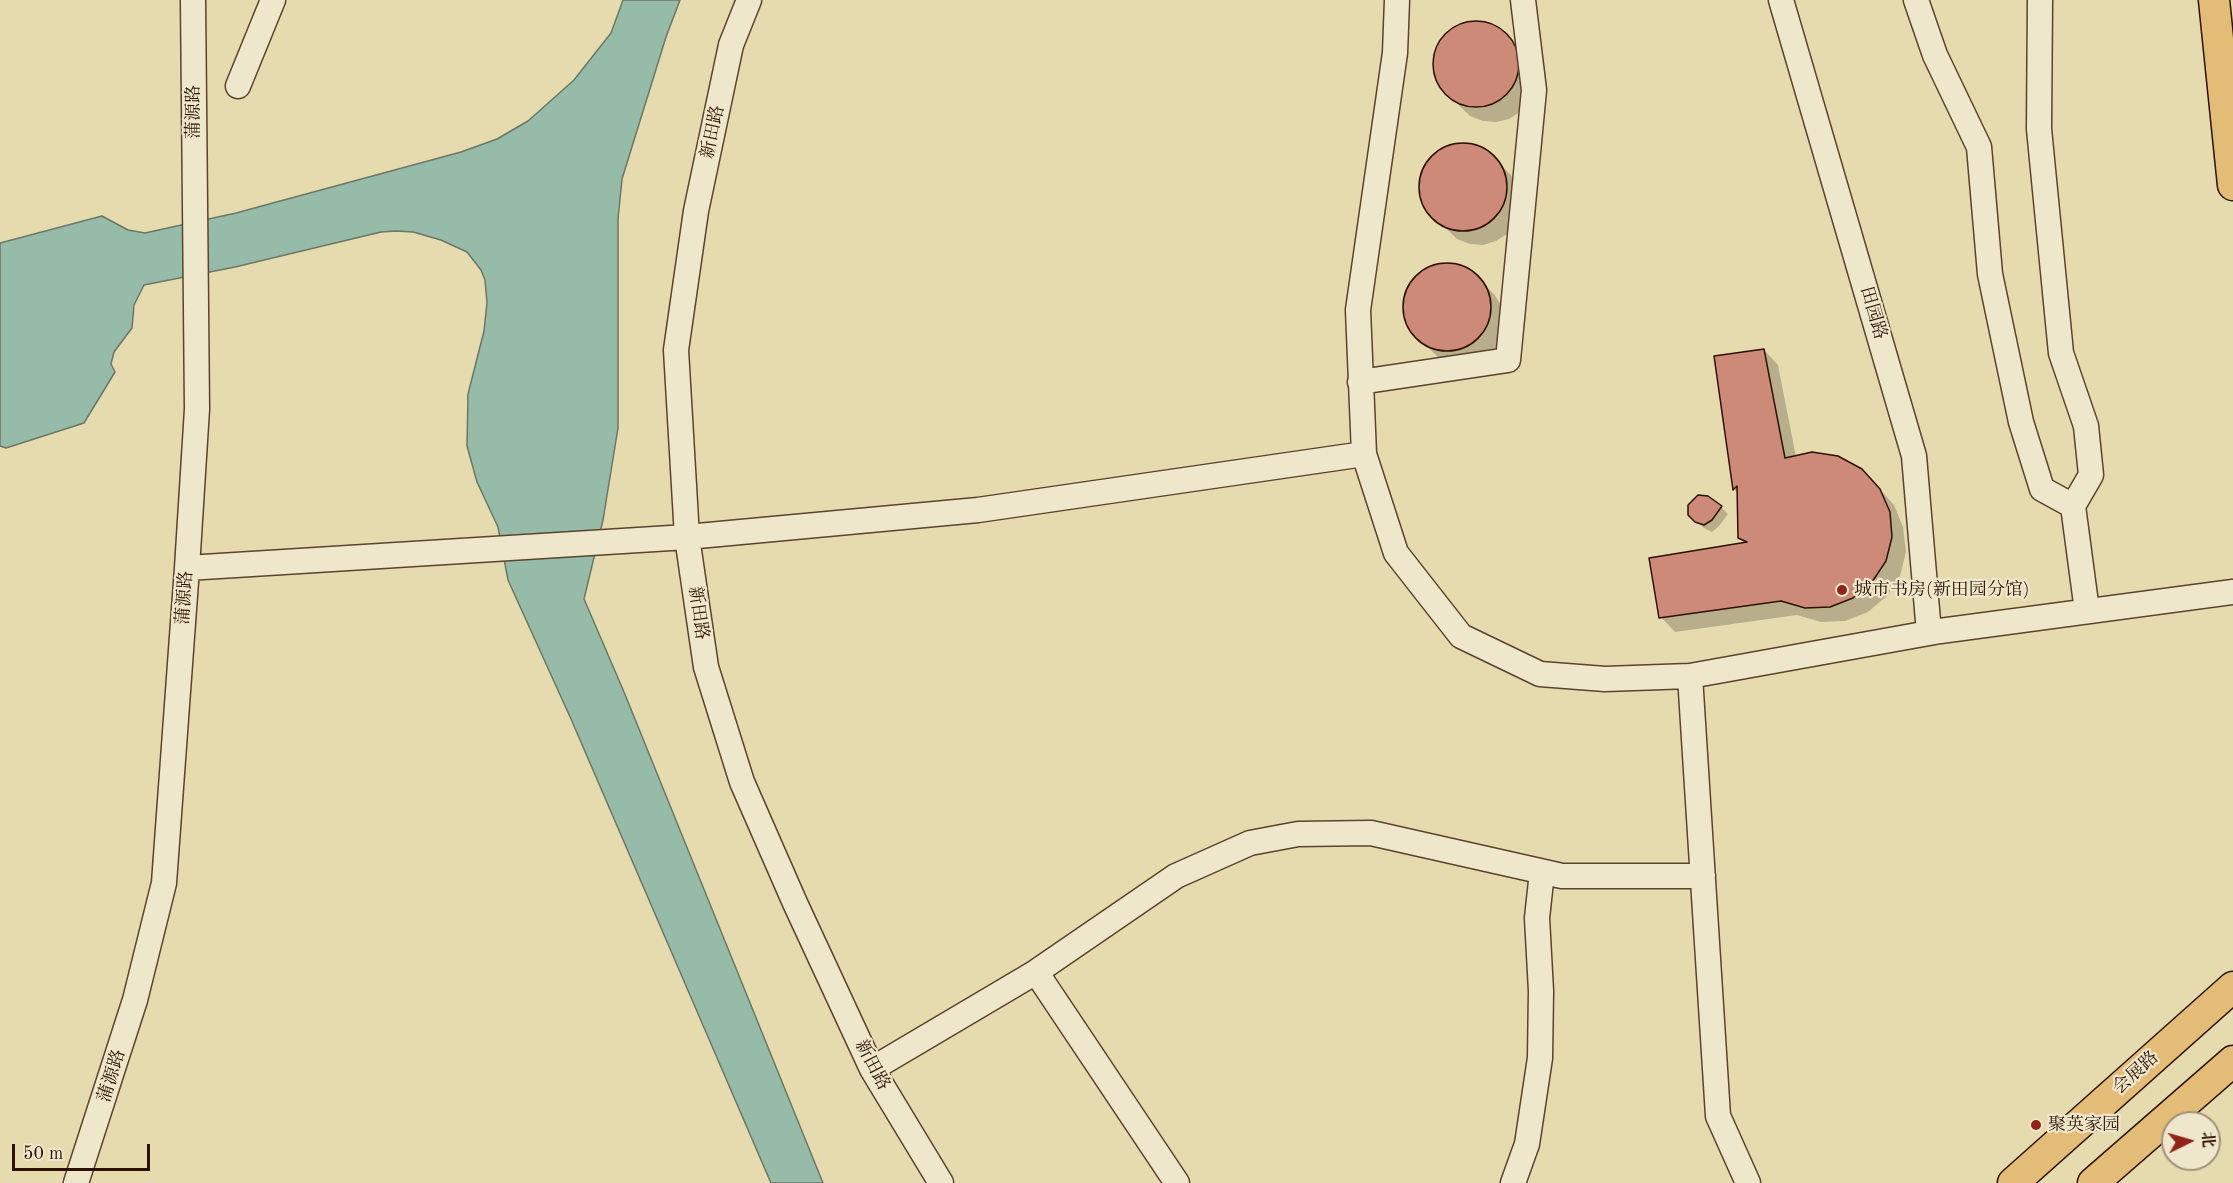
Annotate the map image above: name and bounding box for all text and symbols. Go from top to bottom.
street label: 蒲源路 [183,85,205,139]
street label: 新田路 [697,103,729,161]
street label: 田园路 [1855,284,1891,342]
street label: 蒲源路 [172,570,198,626]
place label: 城市书房(新田园分馆) [1854,579,2029,601]
marker: 城市书房(新田园分馆) [1835,583,1849,597]
street label: 新田路 [684,585,712,641]
street label: 新田路 [850,1036,894,1094]
street label: 蒲源路 [94,1047,130,1105]
street label: 会展路 [2109,1047,2163,1099]
north arrow [2161,1111,2221,1171]
place label: 聚英家园 [2048,1114,2120,1136]
marker: 聚英家园 [2029,1118,2043,1132]
text: 北 [2198,1131,2216,1148]
scale bar [15,1132,153,1170]
text: 50 m [23,1145,63,1163]

